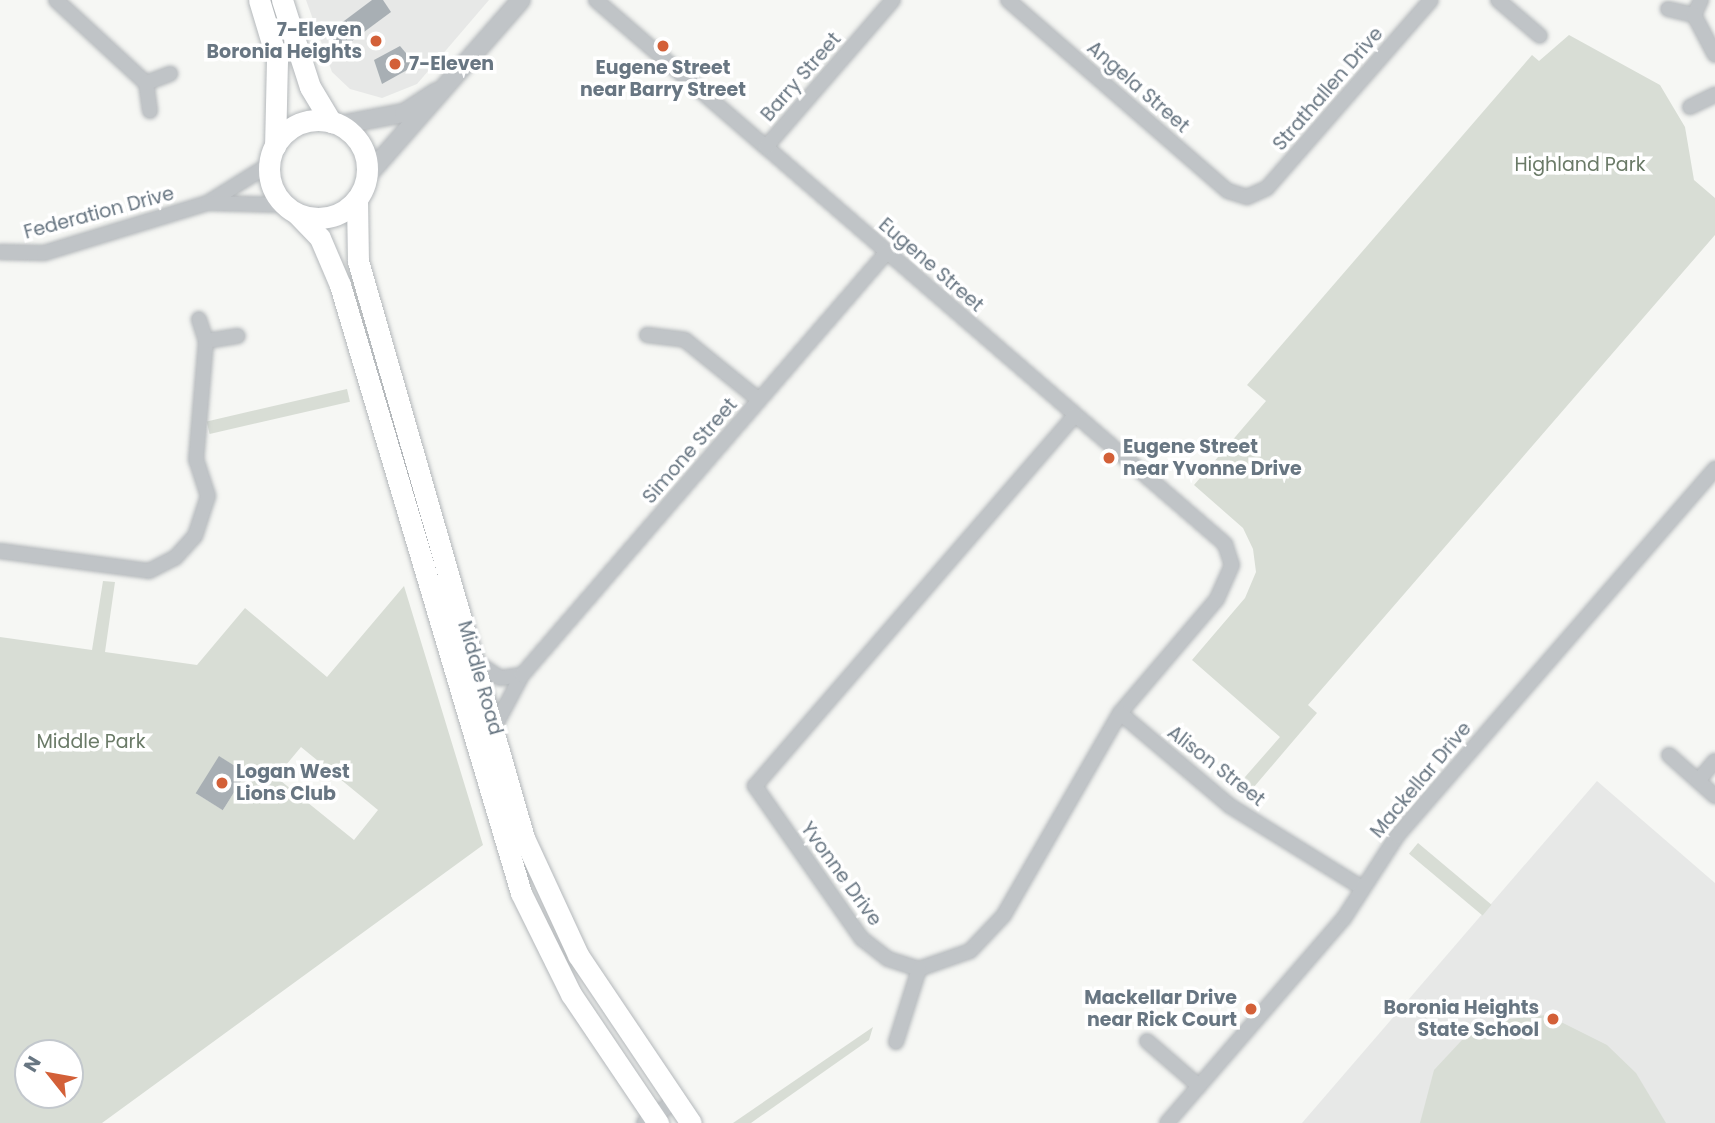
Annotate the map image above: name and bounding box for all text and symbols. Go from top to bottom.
place label: 7-Eleven Boronia Heights [207,19,362,63]
street label: Strathallen Drive [1268,23,1388,155]
street label: Barry Street [756,28,846,126]
marker: 7-Eleven Boronia Heights [368,33,384,49]
street label: Angela Street [1082,36,1194,138]
marker: Eugene Street near Barry Street [655,38,671,54]
place label: 7-Eleven [409,53,494,75]
marker: 7-Eleven [387,56,403,72]
place label: Eugene Street near Barry Street [580,57,746,101]
park label: Highland Park [1514,154,1646,176]
street label: Federation Drive [21,182,177,244]
street label: Eugene Street [874,213,988,317]
street label: Simone Street [638,394,742,508]
place label: Eugene Street near Yvonne Drive [1123,436,1302,480]
marker: Eugene Street near Yvonne Drive [1101,450,1117,466]
street label: Middle Road [453,618,507,738]
street label: Mackellar Drive [1366,717,1476,843]
street label: Alison Street [1163,721,1269,811]
park label: Middle Park [37,731,145,753]
place label: Logan West Lions Club [236,761,350,805]
marker: Logan West Lions Club [214,775,230,791]
street label: Yvonne Drive [796,818,886,930]
place label: Mackellar Drive near Rick Court [1084,987,1237,1031]
place label: Boronia Heights State School [1384,997,1539,1041]
marker: Mackellar Drive near Rick Court [1243,1001,1259,1017]
marker: Boronia Heights State School [1545,1011,1561,1027]
north arrow [14,1039,84,1109]
text: N [17,1051,48,1077]

